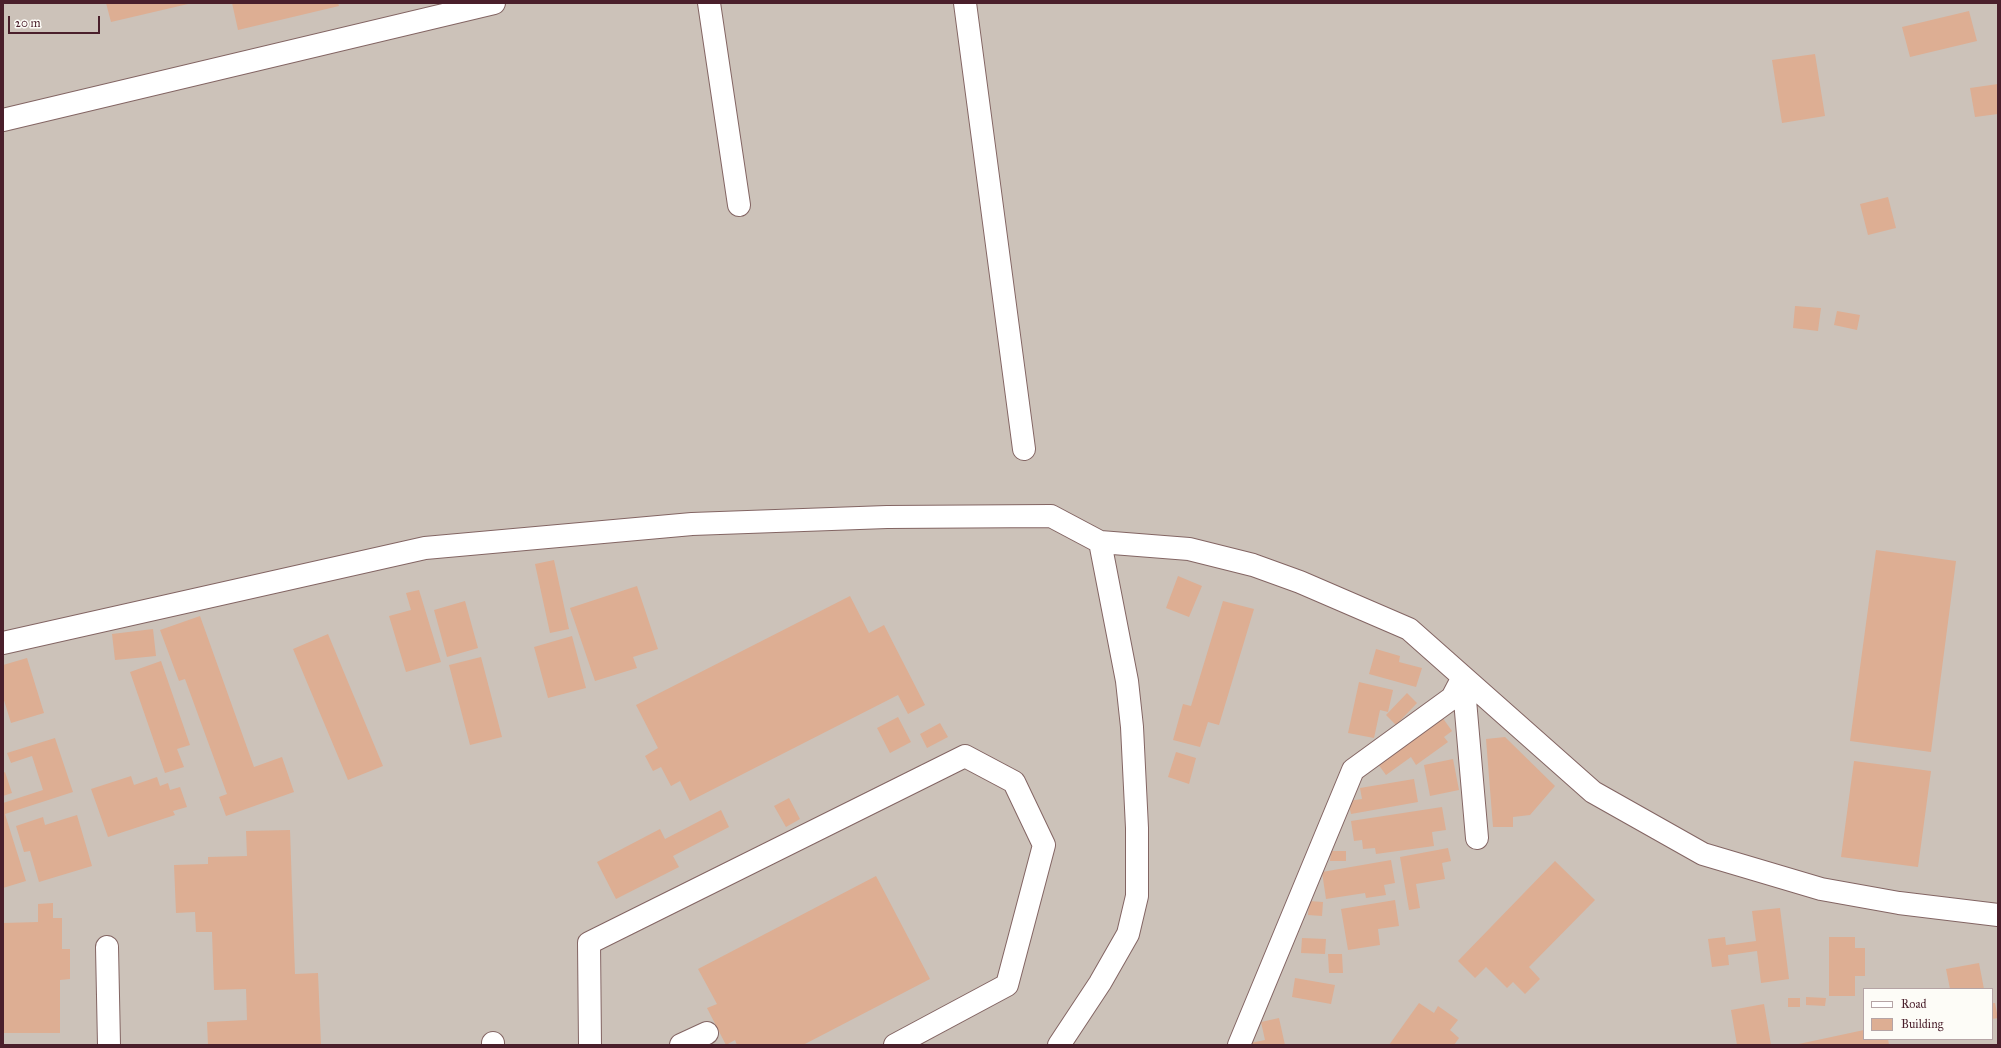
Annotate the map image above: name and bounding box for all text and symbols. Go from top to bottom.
scale bar [10,8,102,34]
text: 20 m [15,16,41,30]
legend [1863,988,1993,1040]
text: Road [1901,997,1927,1011]
text: Building [1901,1017,1943,1031]

